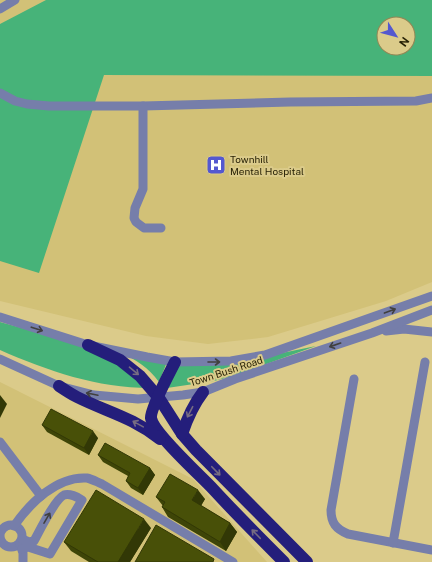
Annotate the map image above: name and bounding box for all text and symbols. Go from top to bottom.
north arrow [376,16,416,56]
text: N [397,35,411,49]
place label: Townhill Mental Hospital [230,153,304,177]
hospital icon: Townhill Mental Hospital [205,154,227,176]
one-way arrow [383,307,396,314]
one-way arrow [31,325,43,333]
one-way arrow [330,342,342,350]
street label: Town Bush Road [188,353,264,388]
one-way arrow [207,358,220,366]
one-way arrow [129,366,139,375]
one-way arrow [86,390,99,398]
one-way arrow [186,406,193,418]
one-way arrow [133,420,145,428]
one-way arrow [211,465,220,475]
one-way arrow [43,512,51,524]
one-way arrow [251,529,261,539]

